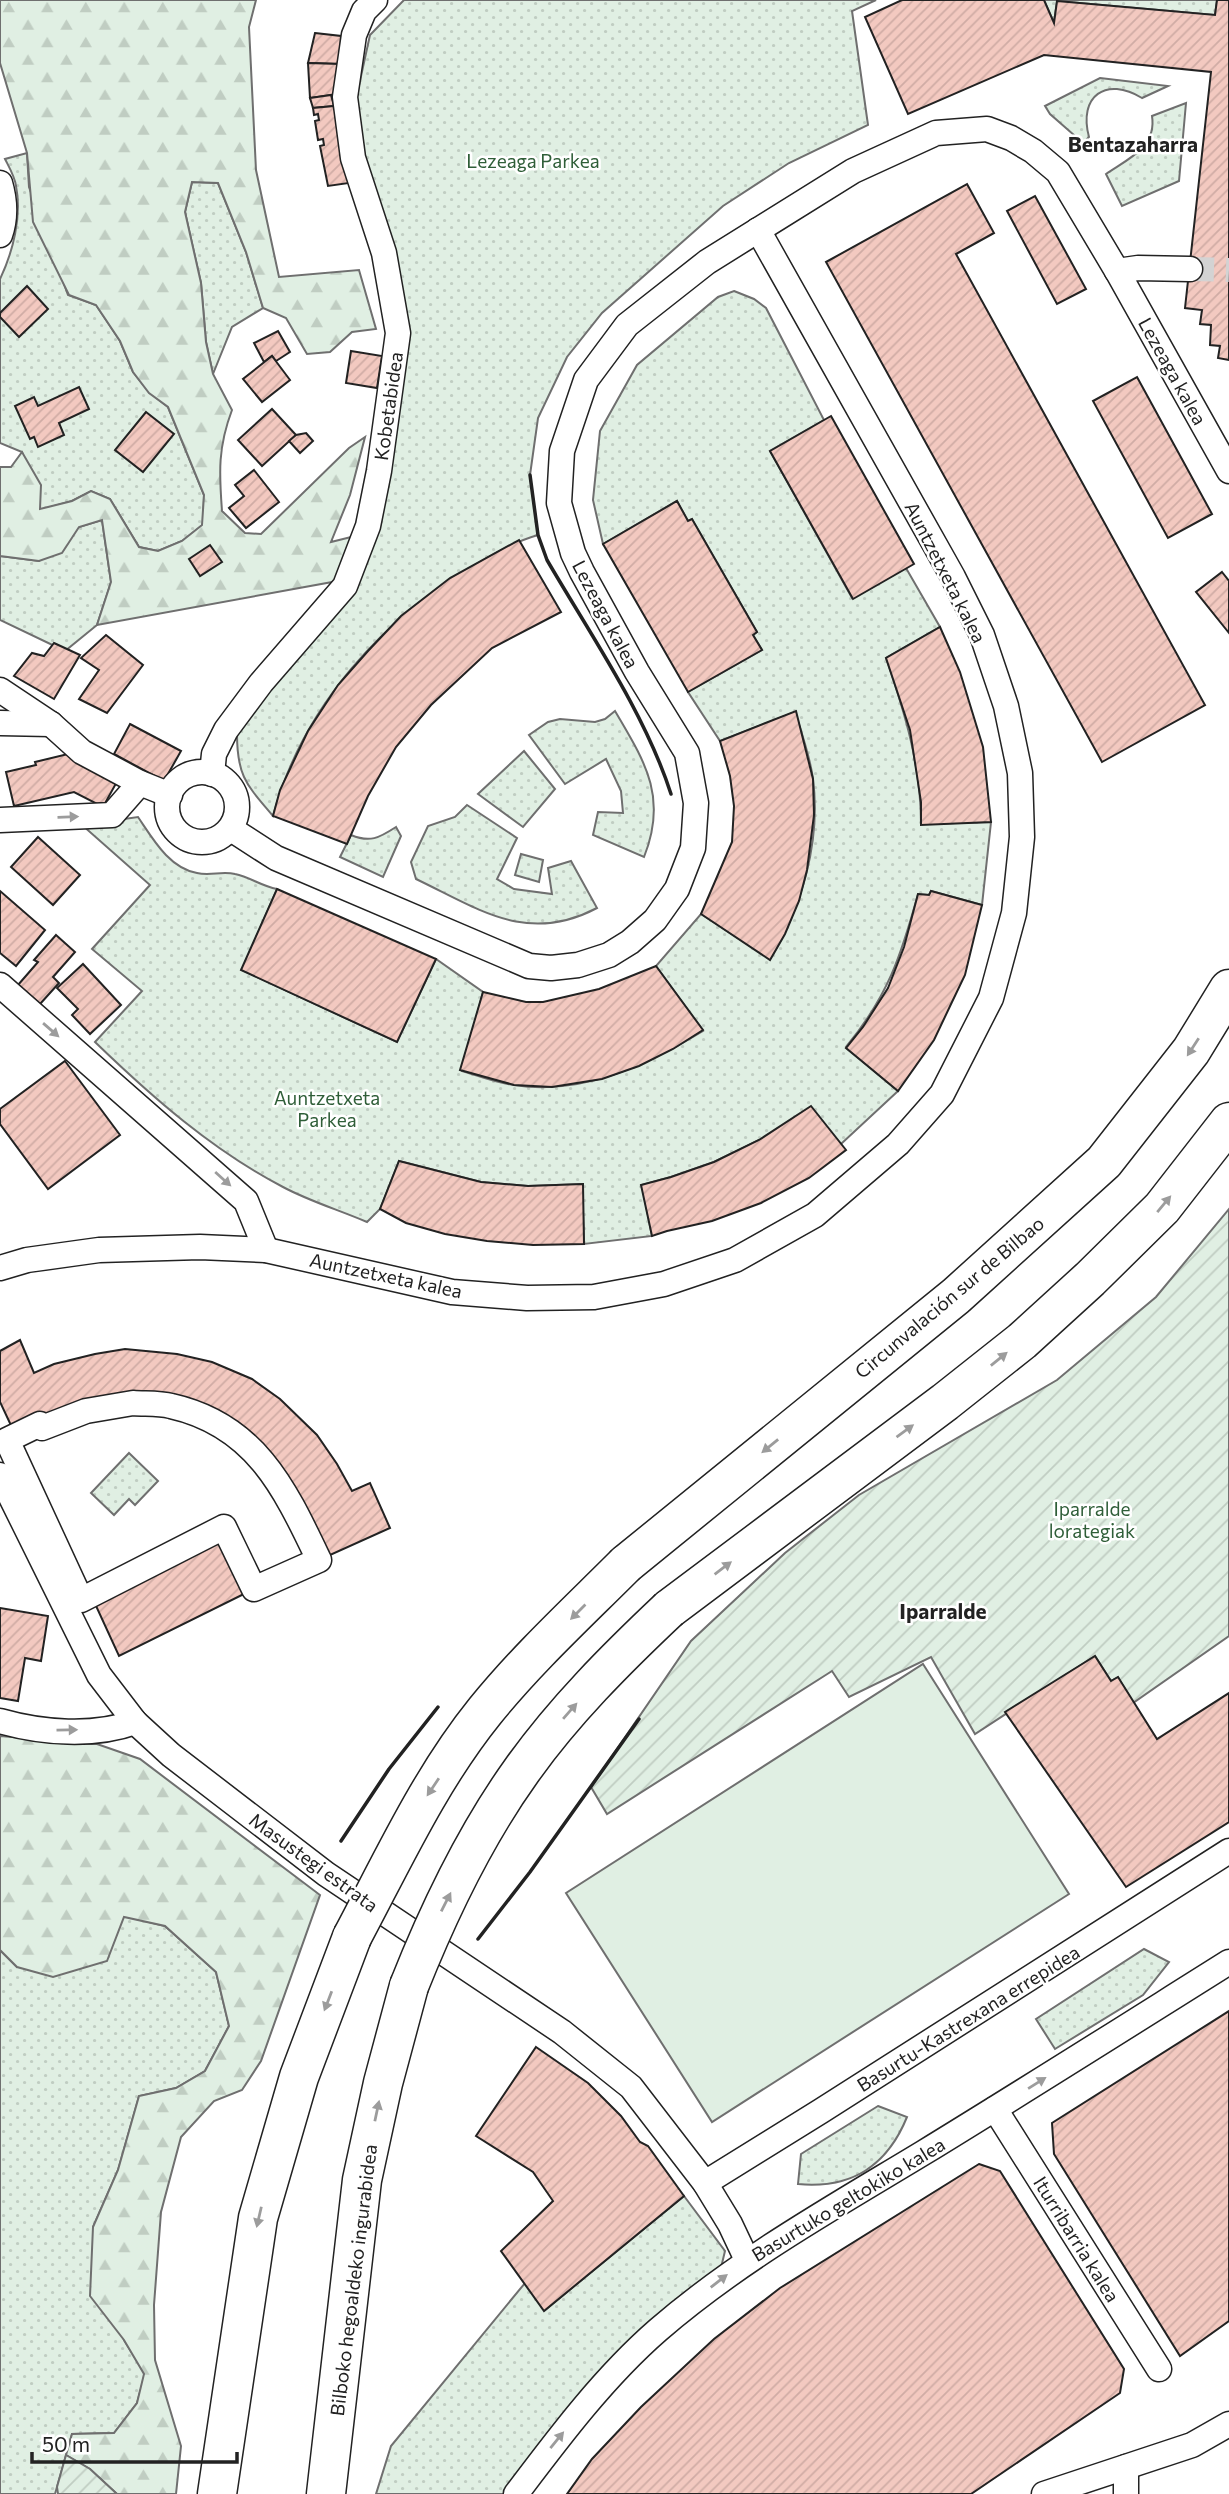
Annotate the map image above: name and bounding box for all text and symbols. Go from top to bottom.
district label: Bentazaharra [1068,131,1198,156]
park label: Lezeaga Parkea [466,149,600,172]
street label: Lezeaga kalea [1134,313,1212,429]
street label: Kobetabidea [369,350,407,462]
street label: Auntzetxeta kalea [901,498,991,646]
street label: Lezeaga kalea [568,556,644,672]
one-way arrow [57,811,79,822]
one-way arrow [43,1021,60,1037]
one-way arrow [1186,1038,1200,1056]
park label: Auntzetxeta Parkea [274,1086,380,1131]
one-way arrow [214,1171,231,1187]
one-way arrow [1156,1195,1171,1212]
street label: Circunvalación sur de Bilbao [850,1211,1048,1383]
street label: Auntzetxeta kalea [308,1248,464,1302]
one-way arrow [989,1352,1007,1367]
one-way arrow [896,1424,914,1438]
one-way arrow [761,1439,779,1454]
park label: Iparralde lorategiak [1049,1497,1135,1542]
one-way arrow [714,1561,732,1575]
district label: Iparralde [899,1598,987,1623]
one-way arrow [570,1604,586,1620]
one-way arrow [562,1703,577,1720]
one-way arrow [56,1725,78,1736]
one-way arrow [426,1778,440,1796]
street label: Masustegi estrata [245,1808,383,1916]
one-way arrow [440,1891,452,1911]
street label: Basurtu-Kastrexana errepidea [852,1940,1084,2096]
one-way arrow [322,1990,333,2011]
one-way arrow [1027,2076,1046,2089]
one-way arrow [371,2100,382,2122]
street label: Basurtuko geltokiko kalea [747,2132,949,2266]
street label: Bilboko hegoaldeko ingurabidea [325,2143,381,2417]
street label: Iturribarria kalea [1029,2172,1125,2306]
one-way arrow [253,2207,264,2229]
one-way arrow [710,2274,728,2289]
scale bar [32,2420,236,2464]
text: 50 m [42,2431,90,2456]
one-way arrow [550,2431,565,2449]

